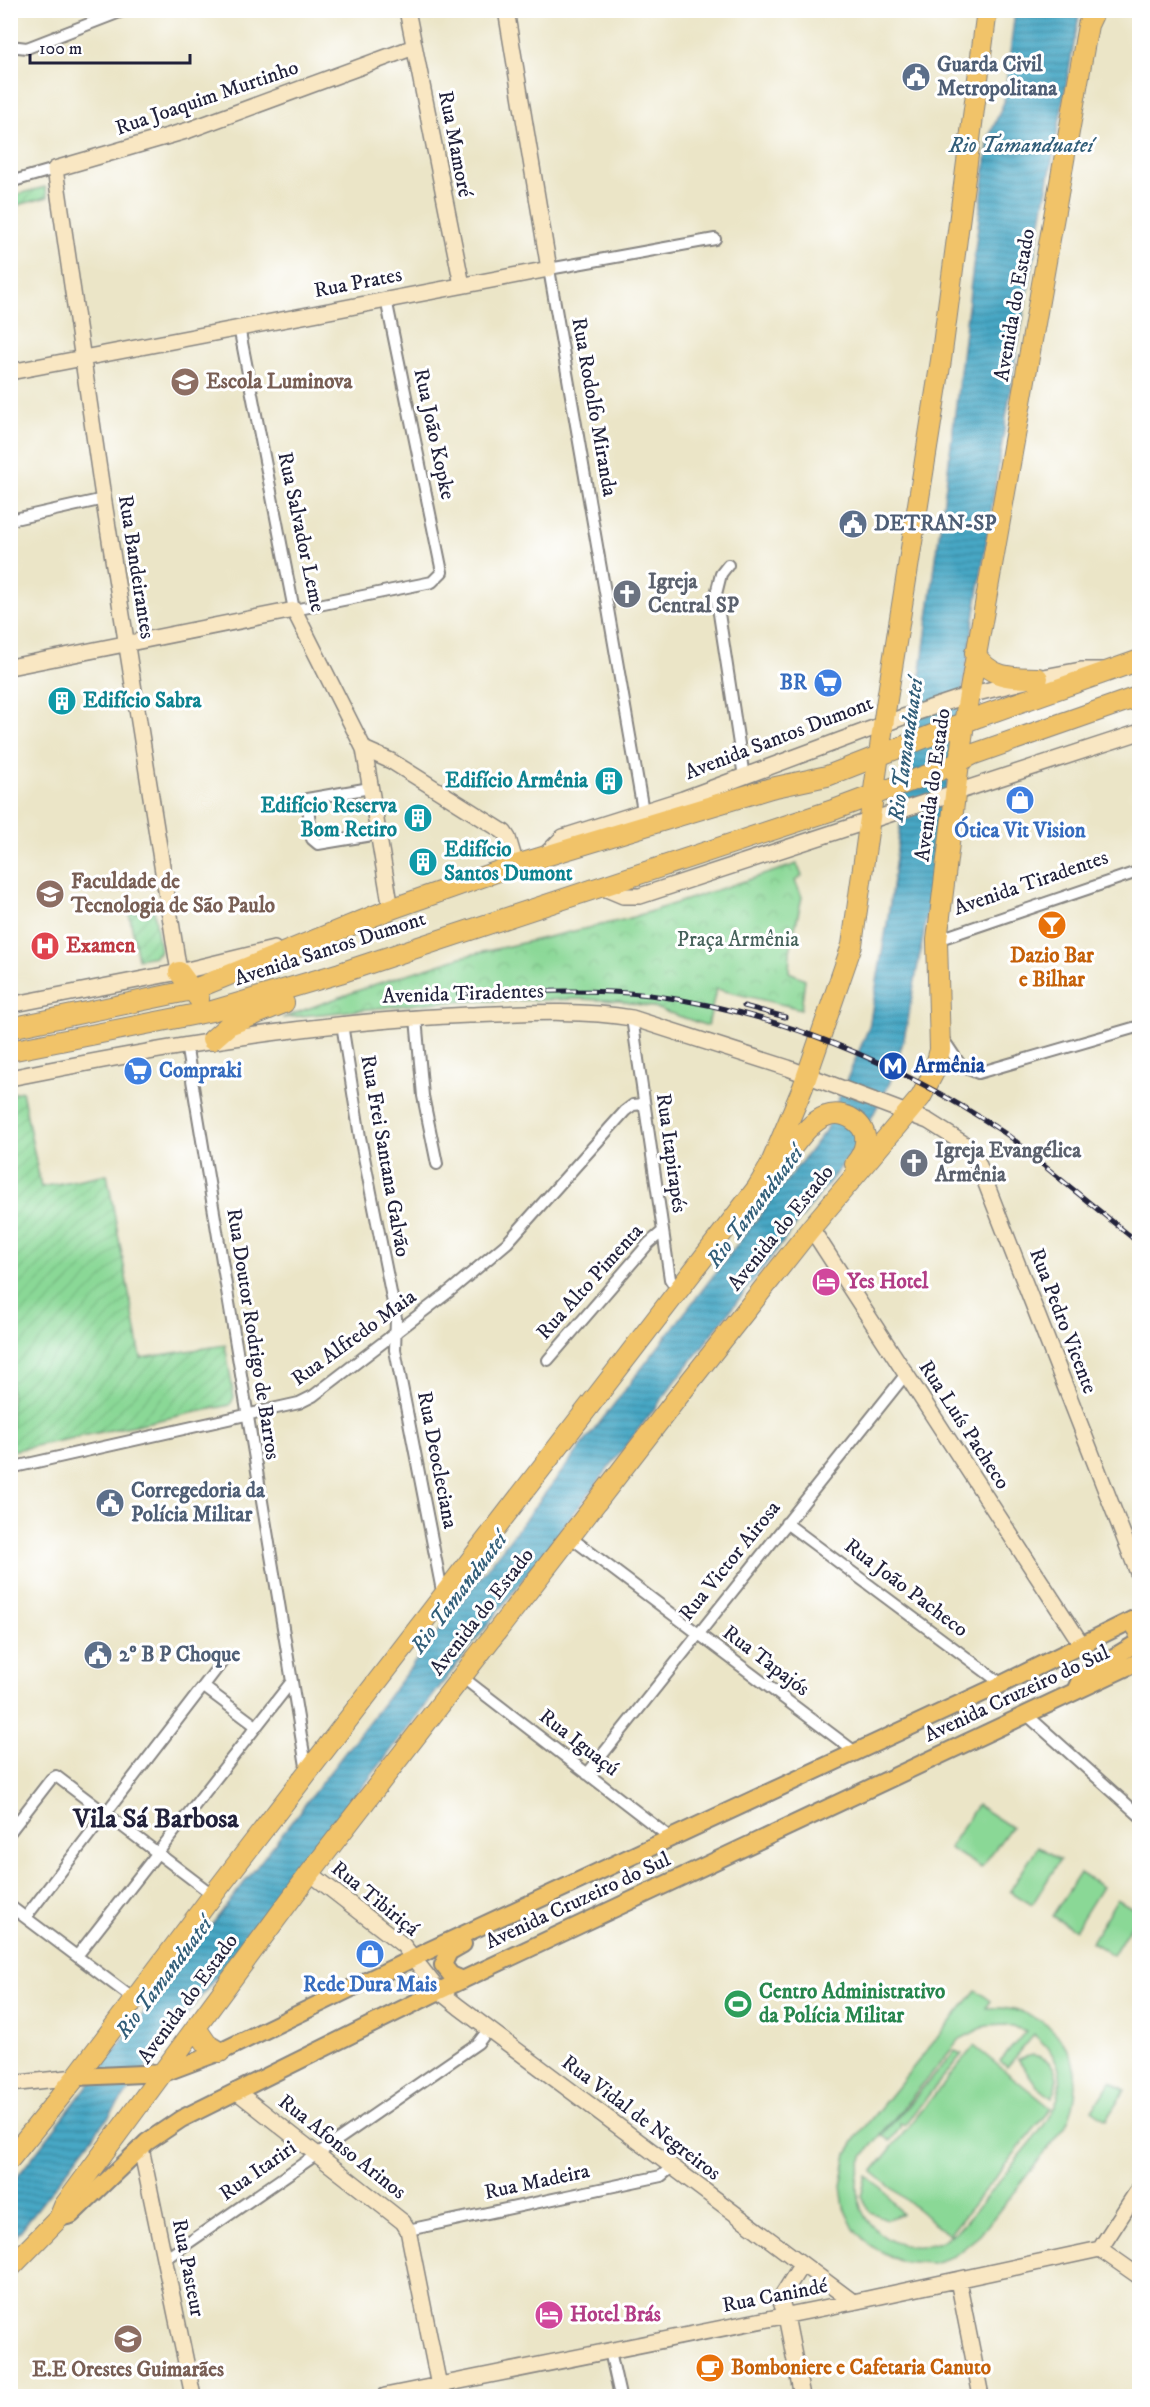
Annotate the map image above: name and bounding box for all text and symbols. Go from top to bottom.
scale bar [30,27,190,65]
text: 100 m [39,38,82,60]
place label: Guarda Civil Metropolitana [937,52,1058,102]
street label: Rua Joaquim Murtinho [112,54,302,142]
public building icon: Guarda Civil Metropolitana [900,61,932,93]
street label: Rua Mamoré [432,89,478,200]
water label: Rio Tamanduateí [948,132,1097,159]
street label: Avenida do Estado [989,227,1041,383]
street label: Rua Prates [312,262,404,304]
street label: Rua Rodolfo Miranda [565,315,623,499]
school or university icon: Escola Luminova [169,366,201,398]
street label: Rua João Kopke [407,366,461,502]
place label: Escola Luminova [206,369,354,395]
street label: Rua Salvador Leme [271,450,331,615]
street label: Rua Bandeirantes [112,493,160,641]
public building icon: DETRAN-SP [837,508,869,540]
place label: DETRAN-SP [874,511,997,537]
place label: Igreja Central SP [648,569,740,619]
church icon: Igreja Central SP [611,578,643,610]
supermarket icon: BR [812,667,844,699]
place label: BR [780,670,808,696]
water label: Rio Tamanduateí [882,672,930,824]
building icon: Edifício Sabra [46,685,78,717]
place label: Edifício Sabra [83,688,203,714]
street label: Avenida Santos Dumont [681,690,877,786]
street label: Avenida do Estado [909,707,957,863]
building icon: Edifício Armênia [593,765,625,797]
place label: Edifício Armênia [445,768,589,794]
shop icon: Ótica Vit Vision [1004,784,1036,816]
place label: Edifício Reserva Bom Retiro [260,793,398,843]
building icon: Edifício Reserva Bom Retiro [402,802,434,834]
place label: Ótica Vit Vision [954,816,1087,844]
place label: Edifício Santos Dumont [444,837,573,887]
street label: Avenida Tiradentes [950,844,1112,922]
building icon: Edifício Santos Dumont [407,846,439,878]
place label: Faculdade de Tecnologia de São Paulo [70,869,275,919]
school or university icon: Faculdade de Tecnologia de São Paulo [34,878,66,910]
street label: Avenida Santos Dumont [231,906,429,992]
bar icon: Dazio Bar e Bilhar [1036,909,1068,941]
park label: Praça Armênia [677,927,799,953]
hospital icon: Examen [29,930,61,962]
place label: Examen [66,933,137,959]
place label: Dazio Bar e Bilhar [1010,943,1095,993]
street label: Avenida Tiradentes [382,978,544,1010]
metro station icon: Armênia [877,1050,909,1082]
street label: Rua Frei Santana Galvão [354,1053,416,1259]
place label: Armênia [913,1053,986,1079]
supermarket icon: Compraki [122,1055,154,1087]
place label: Compraki [159,1058,243,1084]
street label: Rua Itapirapés [650,1092,692,1214]
water label: Rio Tamanduateí [700,1138,812,1274]
place label: Igreja Evangélica Armênia [934,1138,1082,1188]
church icon: Igreja Evangélica Armênia [898,1147,930,1179]
street label: Avenida do Estado [722,1160,840,1296]
street label: Rua Doutor Rodrigo de Barros [220,1206,286,1462]
street label: Rua Alto Pimenta [531,1219,649,1345]
street label: Rua Pedro Vicente [1023,1245,1103,1398]
hotel icon: Yes Hotel [810,1266,842,1298]
place label: Yes Hotel [846,1269,929,1295]
street label: Rua Alfredo Maia [286,1284,422,1392]
street label: Rua Luís Pacheco [913,1356,1015,1494]
street label: Rua Deocleciana [411,1389,463,1531]
place label: Corregedoria da Polícia Militar [131,1478,266,1528]
public building icon: Corregedoria da Polícia Militar [94,1487,126,1519]
street label: Rua Victor Airosa [674,1496,786,1626]
water label: Rio Tamanduateí [404,1524,516,1660]
street label: Rua João Pacheco [839,1533,973,1643]
street label: Avenida do Estado [424,1543,540,1681]
street label: Rua Tapajós [717,1620,815,1702]
public building icon: 2º B P Choque [82,1639,114,1671]
street label: Avenida Cruzeiro do Sul [920,1639,1114,1748]
place label: 2º B P Choque [119,1642,240,1668]
street label: Rua Iguaçú [534,1704,624,1782]
district label: Vila Sá Barbosa [72,1802,239,1836]
street label: Avenida Cruzeiro do Sul [481,1846,675,1955]
street label: Rua Tibiriçá [326,1856,424,1942]
water label: Rio Tamanduateí [109,1909,221,2045]
street label: Avenida do Estado [132,1929,244,2069]
shop icon: Rede Dura Mais [354,1938,386,1970]
place label: Rede Dura Mais [303,1972,437,1998]
place label: Centro Administrativo da Polícia Militar [759,1979,945,2029]
sports icon: Centro Administrativo da Polícia Militar [722,1988,754,2020]
street label: Rua Vidal de Negreiros [556,2050,726,2186]
street label: Rua Afonso Arinos [273,2089,411,2205]
street label: Rua Itariri [215,2135,301,2207]
street label: Rua Madeira [482,2158,592,2206]
street label: Rua Pasteur [166,2217,210,2319]
street label: Rua Canindé [720,2273,830,2319]
hotel icon: Hotel Brás [533,2299,565,2331]
place label: Hotel Brás [570,2302,661,2328]
school or university icon: E.E Orestes Guimarães [112,2323,144,2355]
cafe icon: Bomboniere e Cafetaria Canuto [694,2352,726,2384]
place label: Bomboniere e Cafetaria Canuto [731,2355,991,2381]
place label: E.E Orestes Guimarães [32,2357,224,2383]

